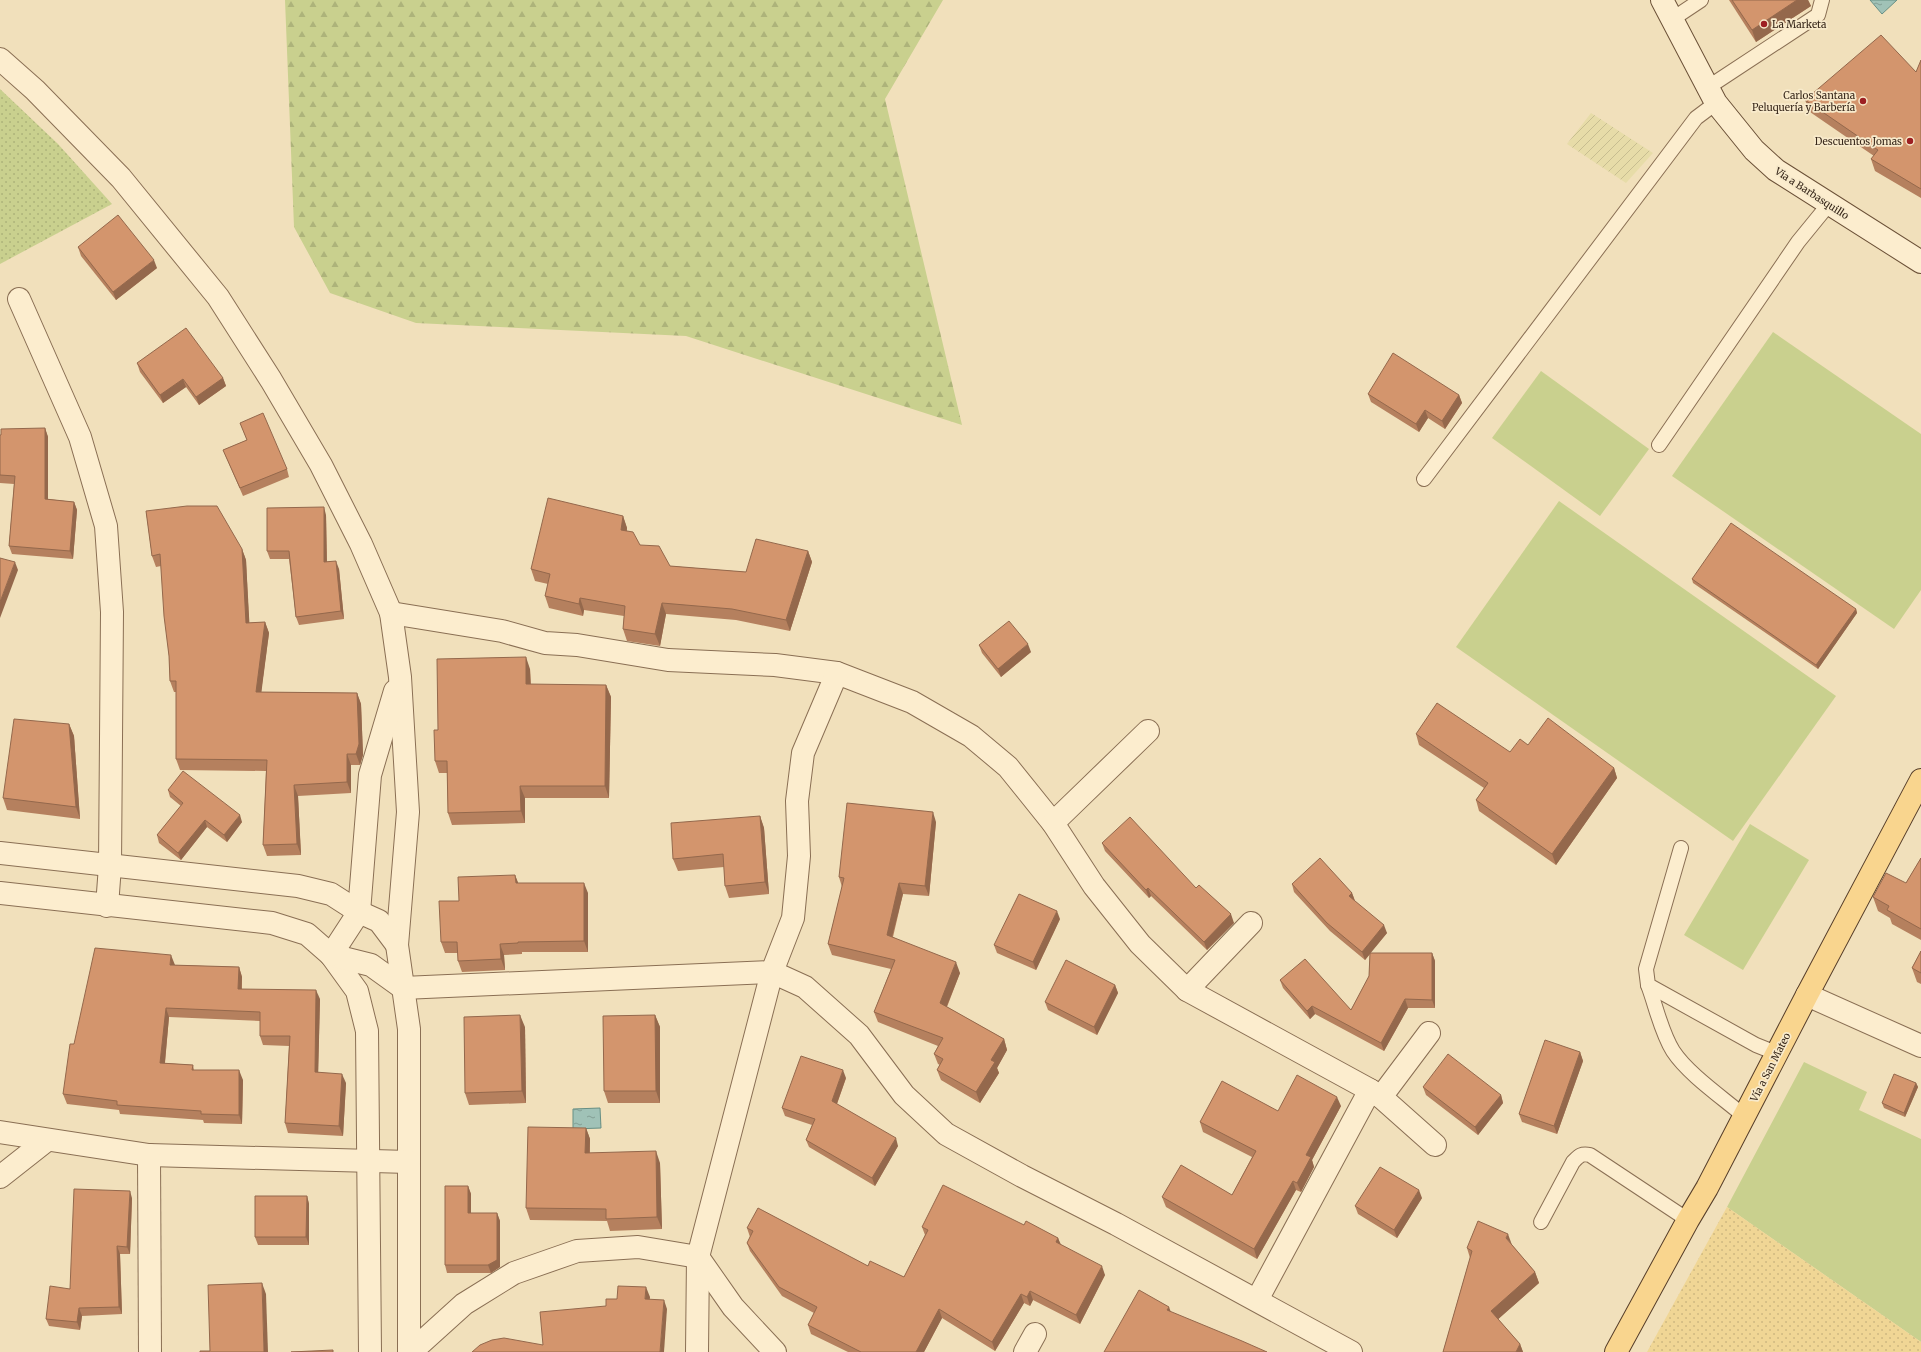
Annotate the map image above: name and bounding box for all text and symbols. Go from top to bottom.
place label: La Marketa [1772,18,1827,31]
marker: La Marketa [1759,19,1769,29]
place label: Carlos Santana Peluquería y Barbería [1752,89,1856,114]
marker: Carlos Santana Peluquería y Barbería [1858,96,1868,106]
place label: Descuentos Jomas [1815,135,1902,148]
marker: Descuentos Jomas [1905,136,1915,146]
street label: Via a Barbasquillo [1771,164,1851,222]
street label: Vía a San Mateo [1747,1030,1794,1105]

